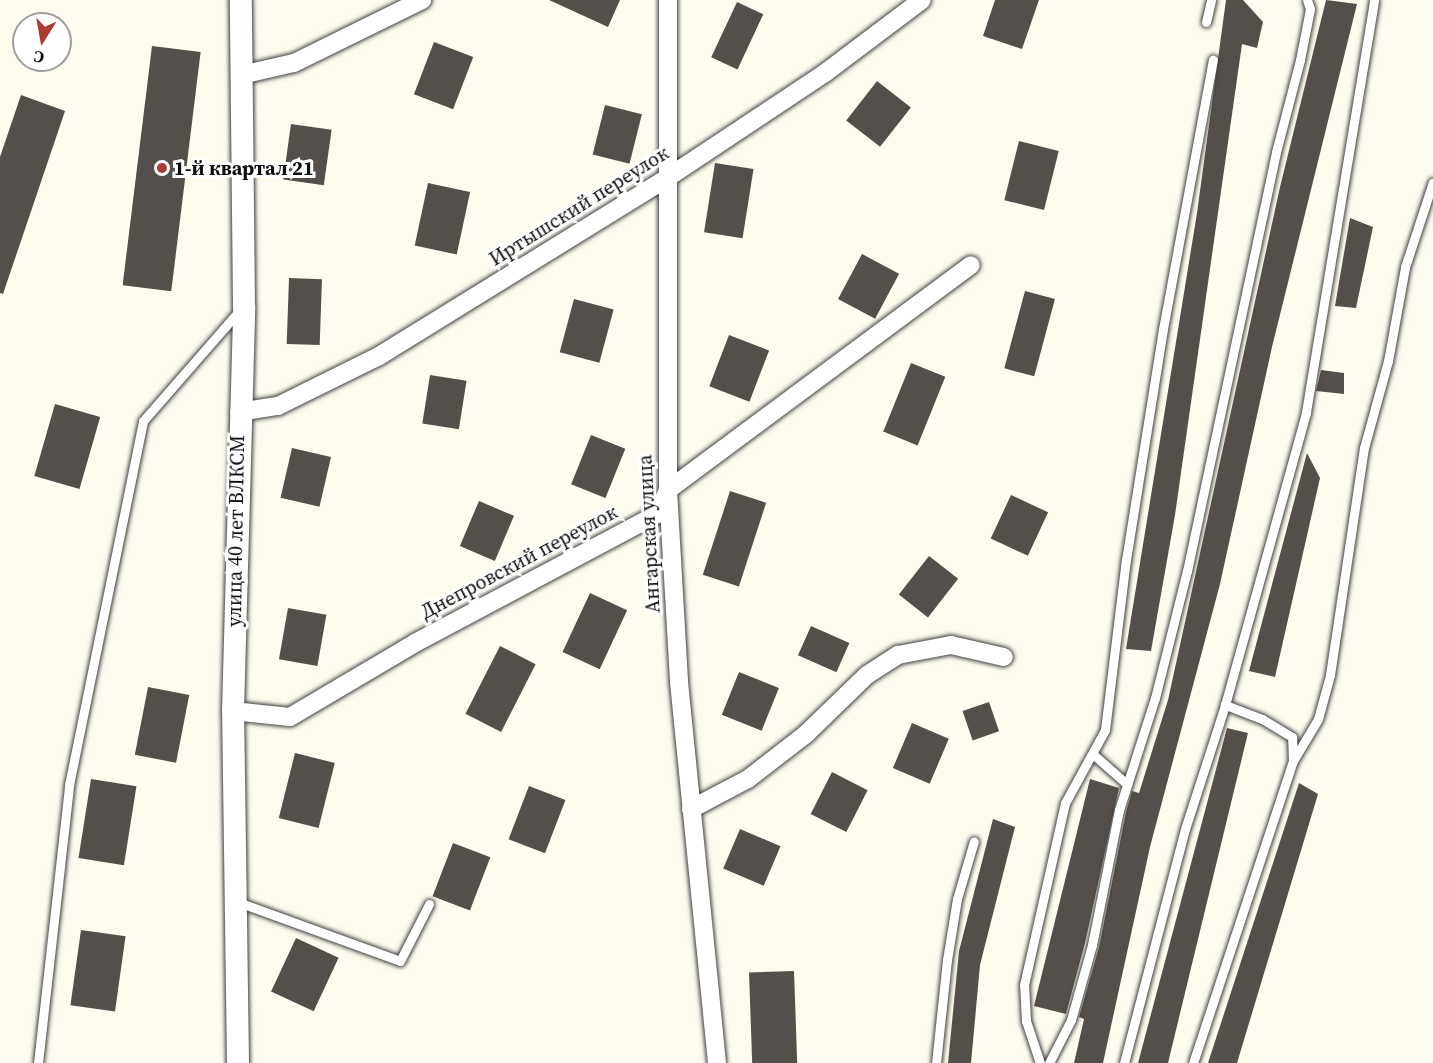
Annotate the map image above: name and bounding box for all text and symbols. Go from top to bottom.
north arrow [12,12,72,72]
text: С [32,46,46,69]
street label: Иртышский переулок [485,141,673,271]
place label: 1-й квартал 21 [174,156,314,180]
marker: 1-й квартал 21 [155,161,169,175]
street label: улица 40 лет ВЛКСМ [222,435,250,627]
street label: Ангарская улица [633,454,665,614]
street label: Днепровский переулок [416,500,622,624]

